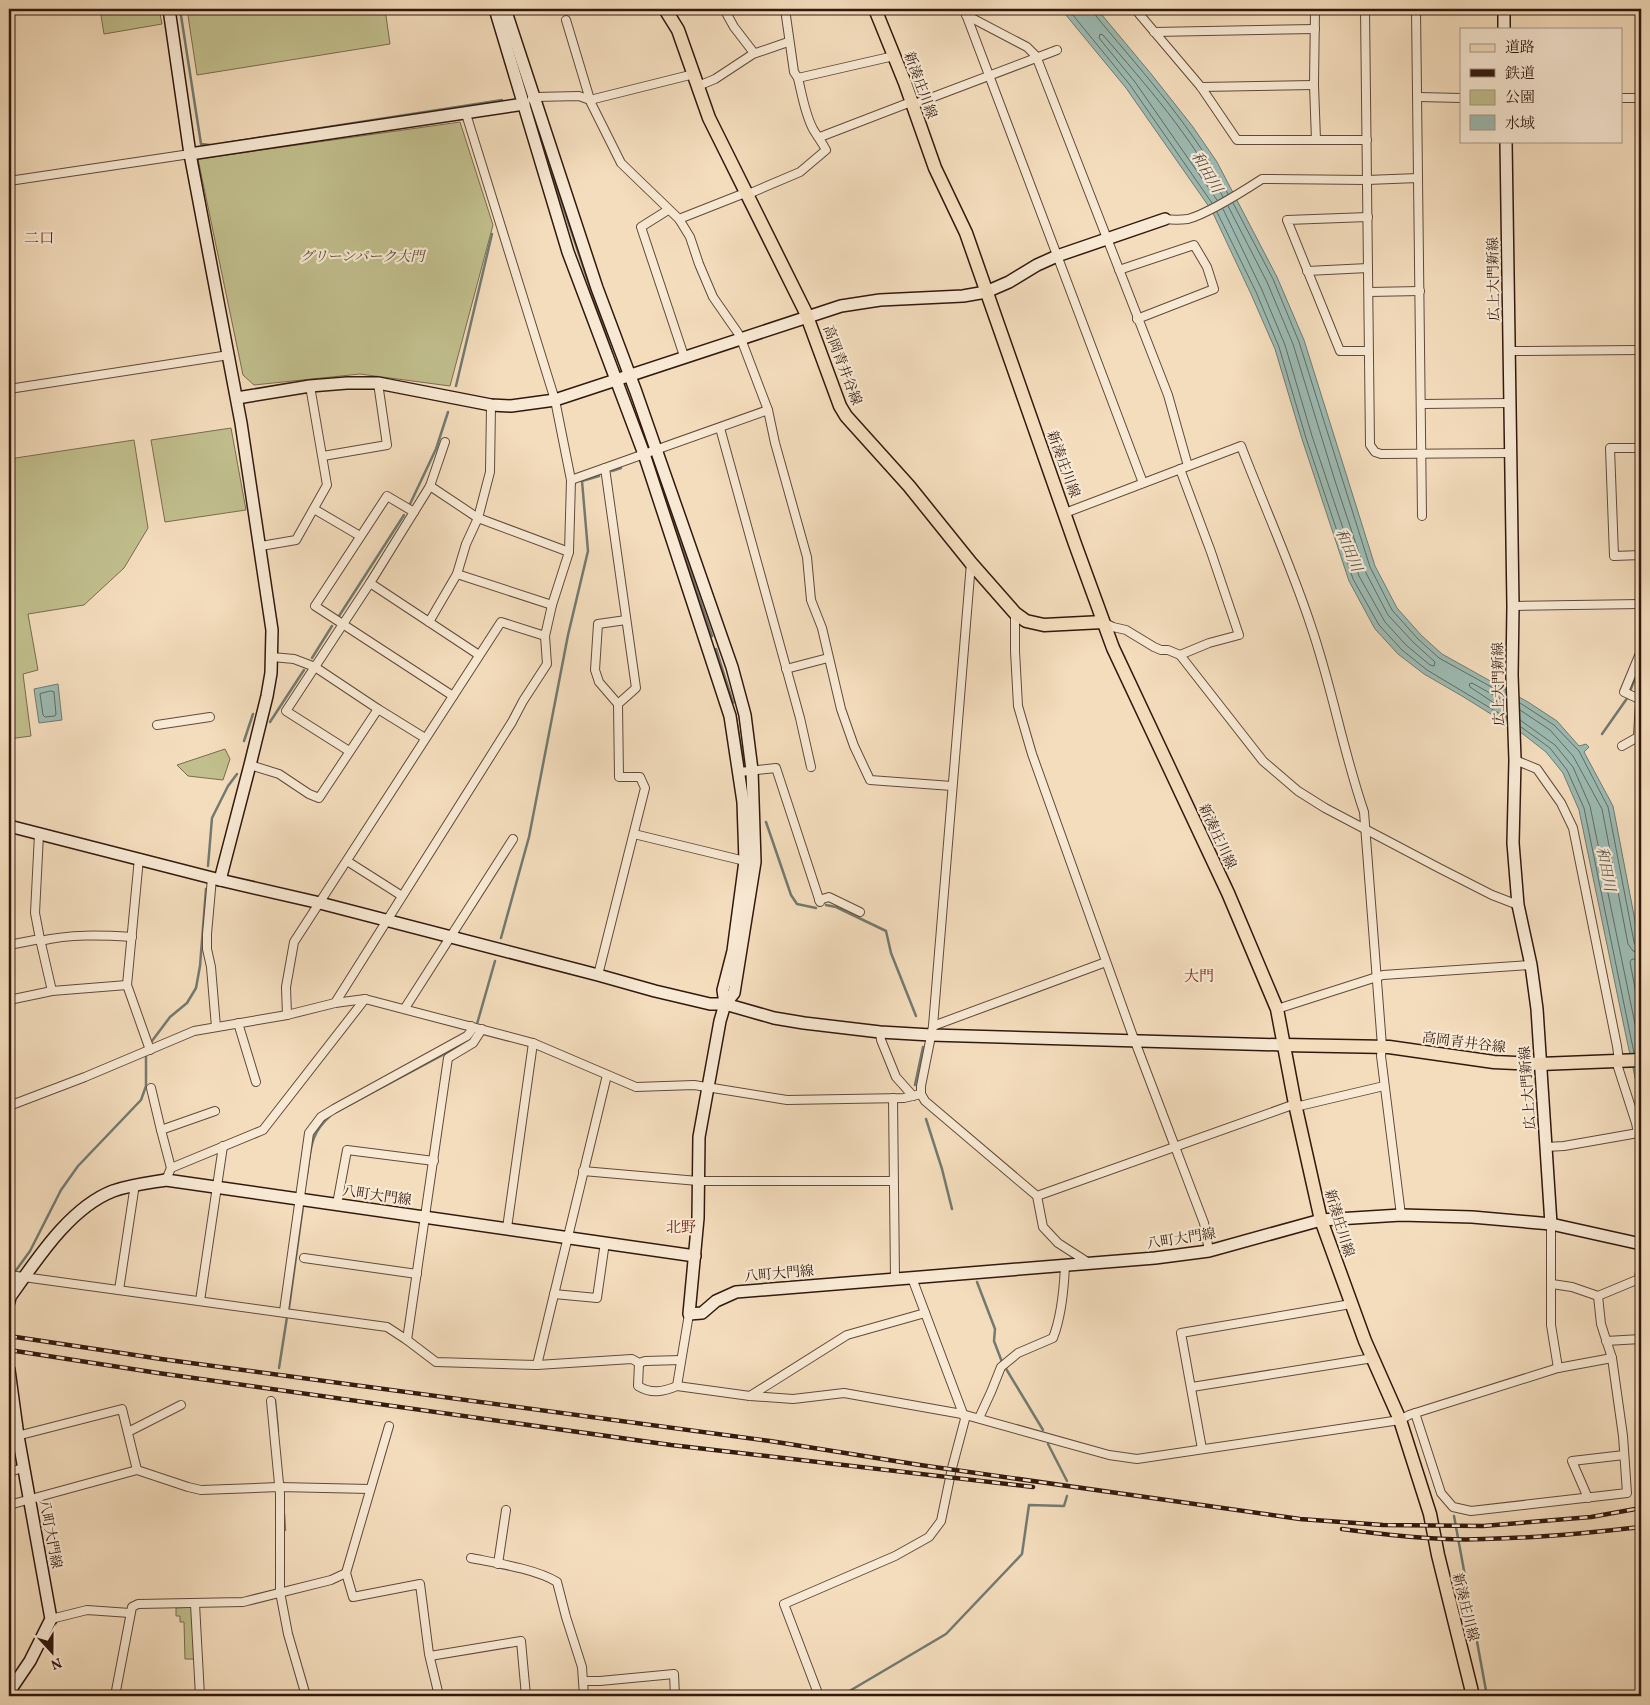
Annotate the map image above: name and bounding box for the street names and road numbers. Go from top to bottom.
street label: 新湊庄川線 [899,49,940,122]
street label: 広上大門新線 [1484,237,1505,321]
street label: 高岡青井谷線 [818,323,866,408]
street label: 新湊庄川線 [1042,428,1083,501]
street label: 広上大門新線 [1489,642,1510,726]
street label: 新湊庄川線 [1193,801,1240,872]
street label: 高岡青井谷線 [1421,1029,1507,1058]
street label: 広上大門新線 [1516,1045,1541,1130]
street label: 八町大門線 [341,1182,413,1211]
street label: 新湊庄川線 [1319,1187,1358,1260]
street label: 八町大門線 [1145,1225,1217,1254]
street label: 八町大門線 [743,1262,815,1287]
street label: 八町大門線 [34,1498,66,1570]
street label: 新湊庄川線 [1447,1571,1482,1644]

